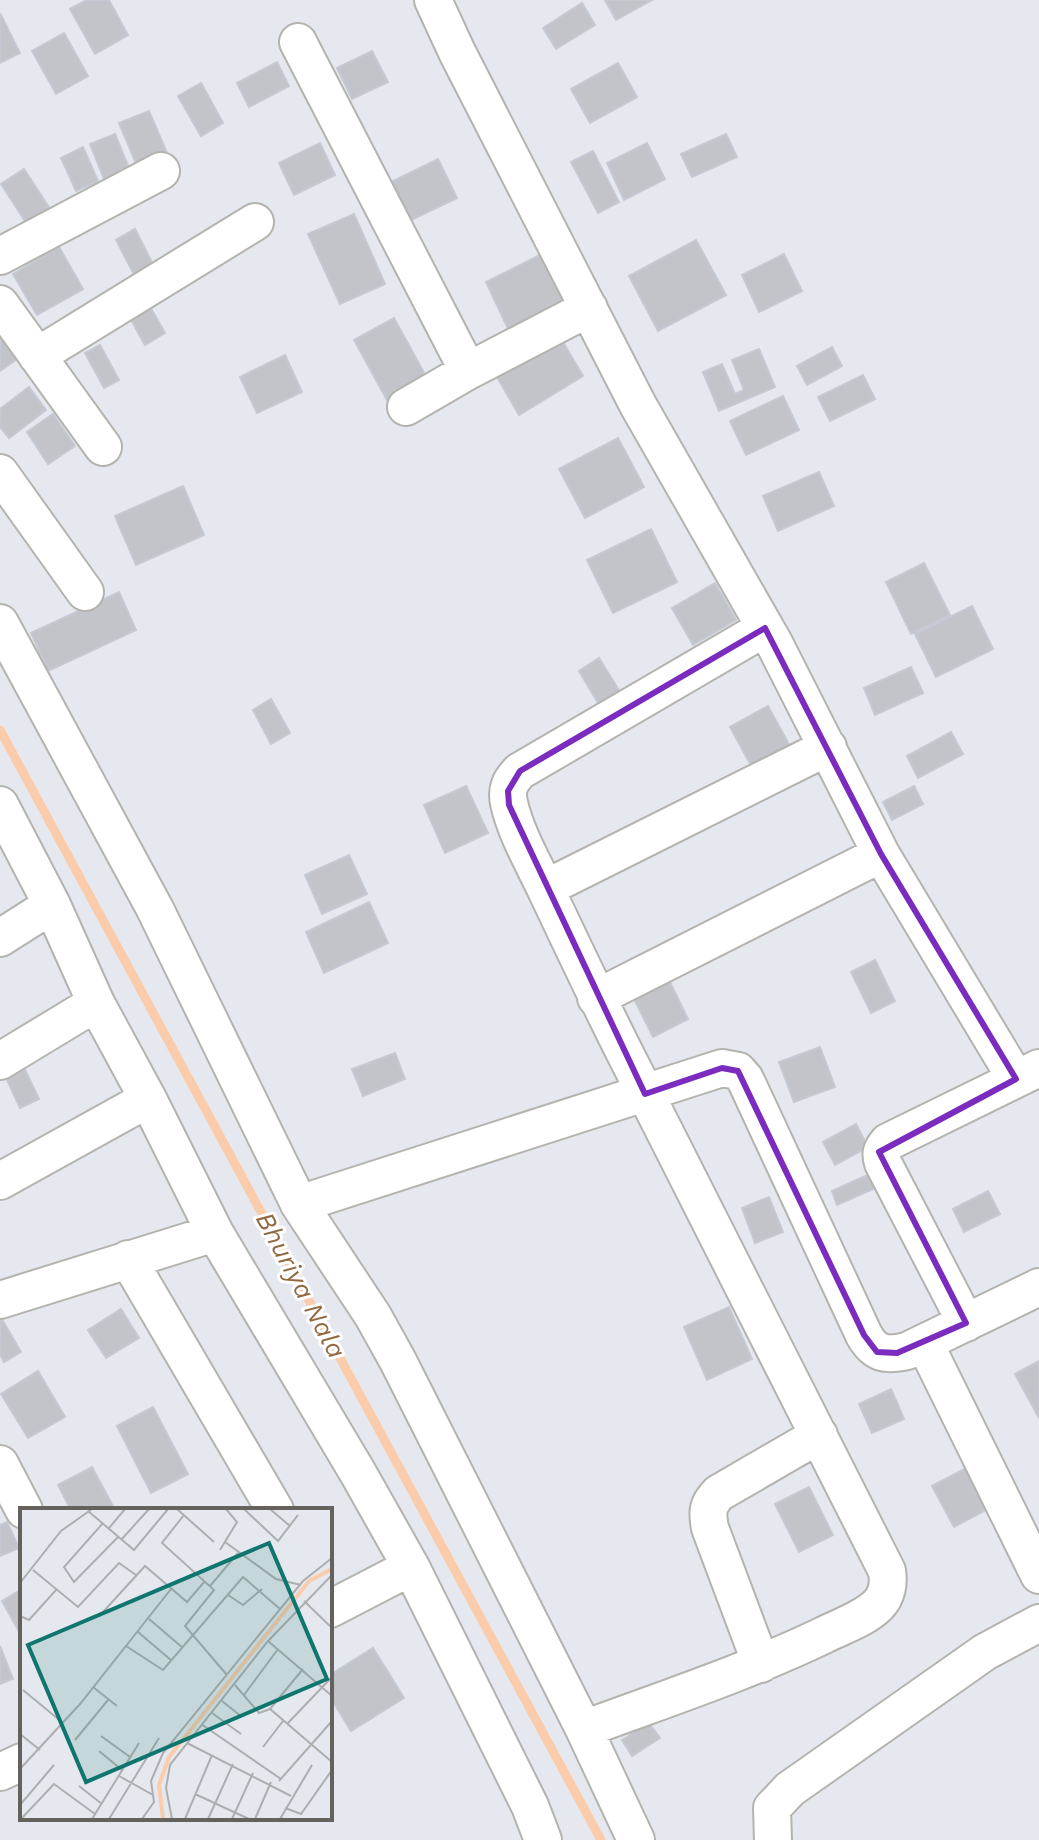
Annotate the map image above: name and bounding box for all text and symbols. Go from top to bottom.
water label: Bhuriya Nala [250,1207,352,1363]
inset map [20,1508,332,1820]

